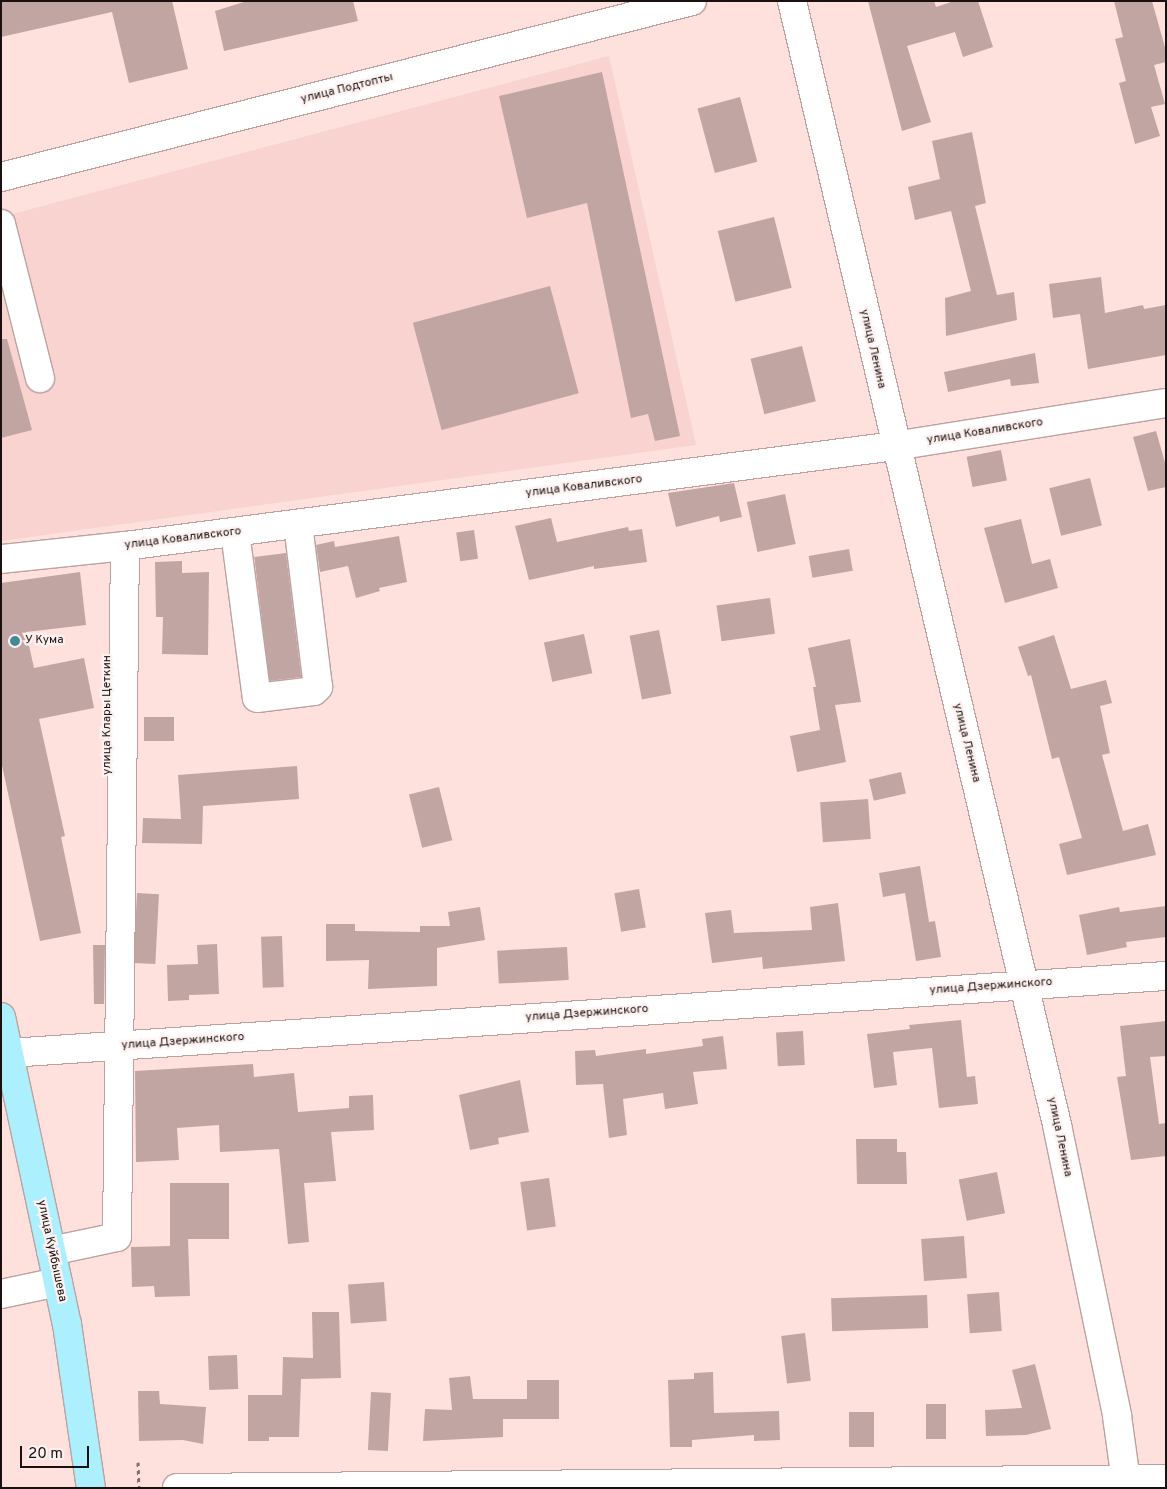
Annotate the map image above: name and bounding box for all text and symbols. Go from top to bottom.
street label: улица Подтопты [299,71,395,107]
street label: улица Ленина [856,308,888,390]
street label: улица Коваливского [926,416,1044,448]
street label: улица Коваливского [525,473,643,501]
street label: улица Коваливского [124,525,242,553]
place label: У Кума [25,634,64,648]
marker: У Кума [9,635,21,647]
street label: улица Клары Цеткин [101,655,115,775]
street label: улица Ленина [949,702,983,784]
street label: улица Дзержинского [929,976,1053,998]
street label: улица Дзержинского [525,1003,649,1025]
street label: улица Дзержинского [121,1031,245,1053]
street label: улица Ленина [1044,1096,1074,1178]
street label: улица Куйбышева [33,1199,69,1303]
scale bar [22,1436,91,1468]
text: 20 m [28,1445,63,1464]

